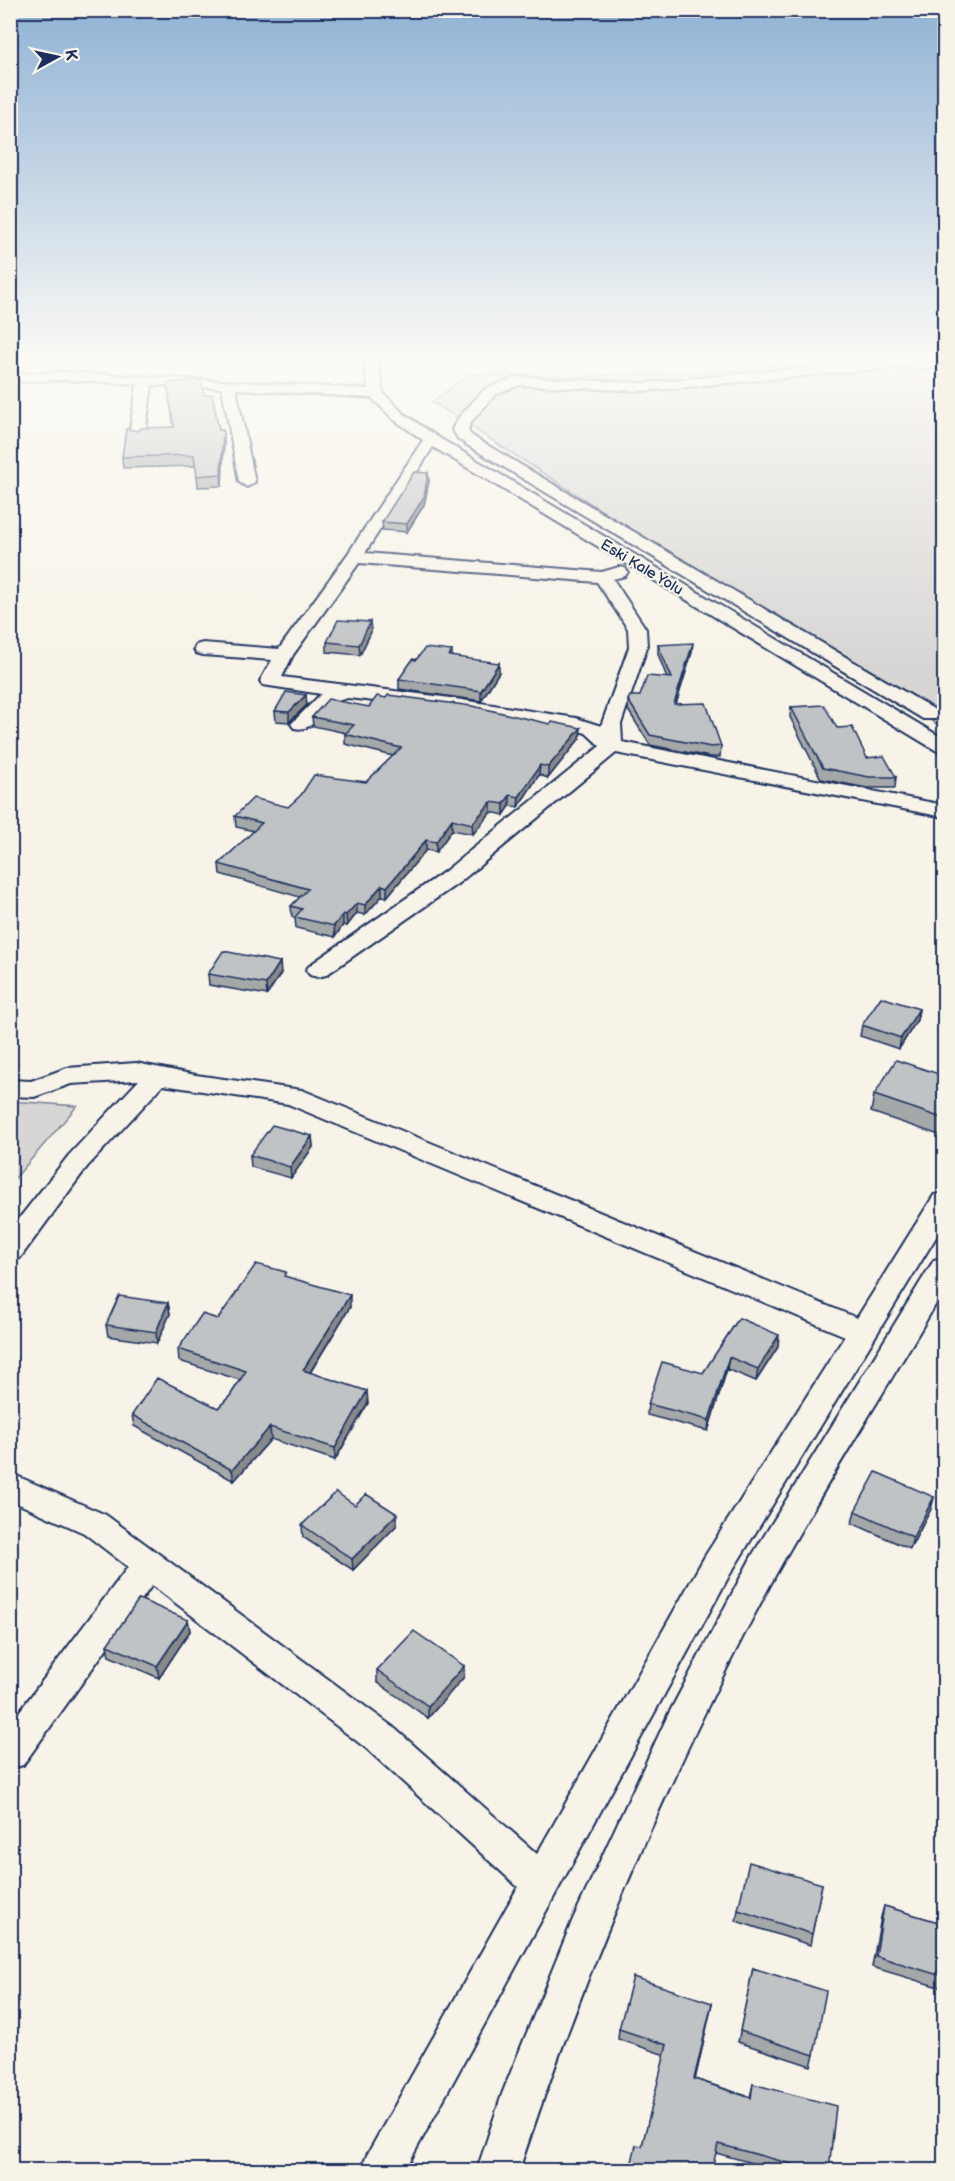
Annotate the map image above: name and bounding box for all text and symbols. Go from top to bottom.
north arrow [27,27,87,87]
text: K [60,48,81,62]
street label: Eski Kale Yolu [597,535,687,600]

